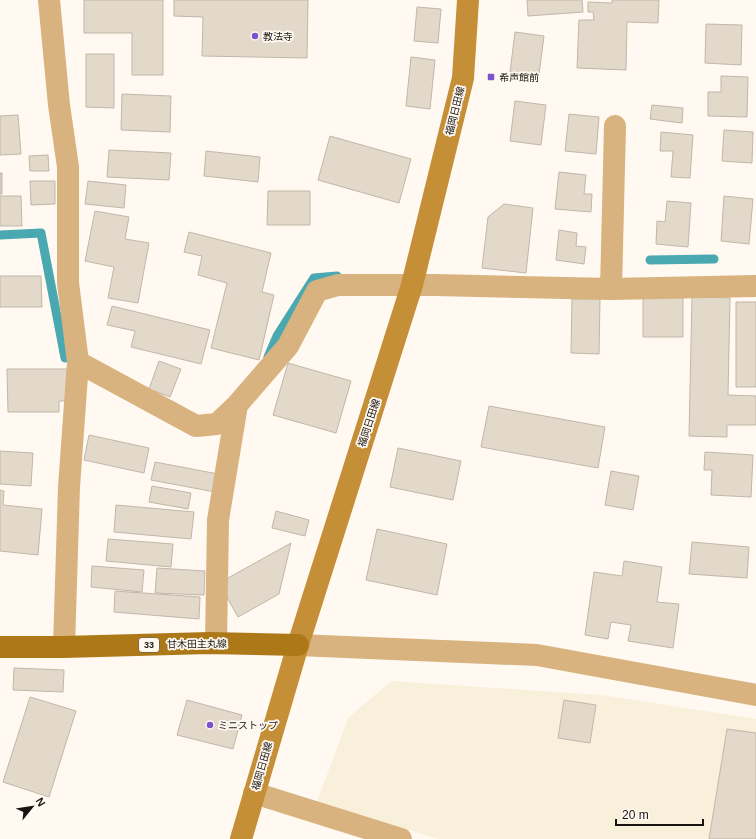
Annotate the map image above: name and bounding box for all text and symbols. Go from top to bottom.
marker: 教法寺 [250,31,260,41]
place label: 教法寺 [263,31,293,42]
marker: 希声館前 [486,72,496,82]
place label: 希声館前 [499,72,539,83]
street label: 福岡日田線 [444,85,466,137]
street label: 福岡日田線 [356,398,382,448]
road number: 33 [139,638,159,652]
street label: 甘木田主丸線 [167,638,227,650]
marker: ミニストップ [205,720,215,730]
place label: ミニストップ [218,720,278,731]
street label: 福岡日田線 [250,740,274,792]
north arrow [12,787,52,827]
text: N [33,796,48,808]
scale bar [616,801,703,827]
text: 20 m [622,808,649,822]

